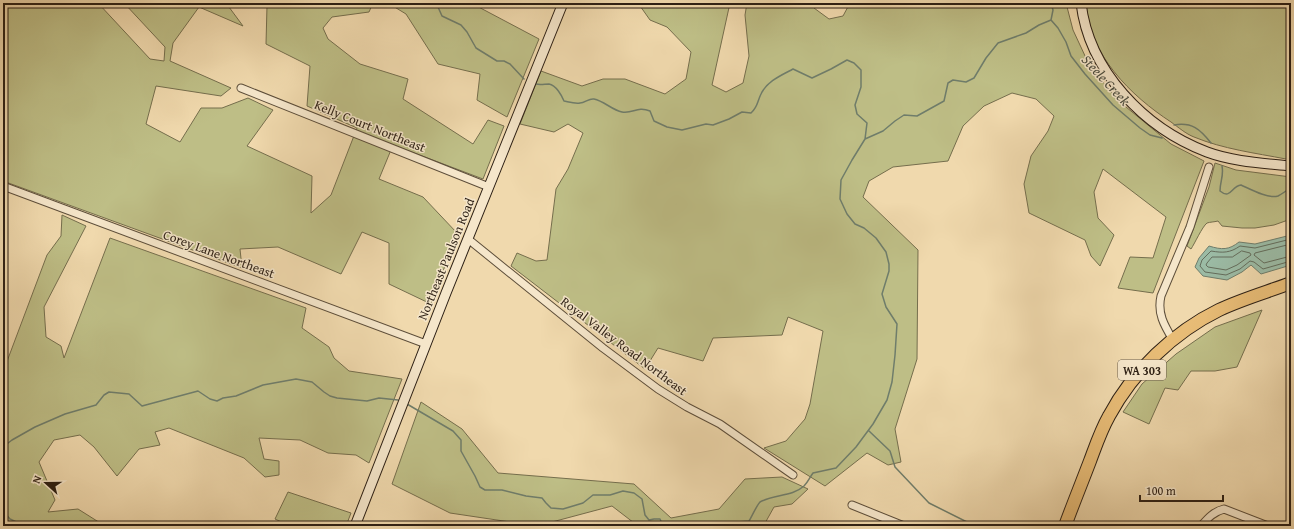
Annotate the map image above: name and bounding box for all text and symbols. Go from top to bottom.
water label: Steele Creek [1077,50,1135,110]
street label: Kelly Court Northeast [312,95,429,157]
street label: Northeast Paulson Road [413,195,479,323]
street label: Corey Lane Northeast [161,225,278,283]
street label: Royal Valley Road Northeast [557,292,692,400]
road number: WA 303 [1118,360,1166,380]
north arrow [26,463,66,503]
text: N [28,473,46,486]
scale bar [1140,477,1223,503]
text: 100 m [1146,482,1176,499]

